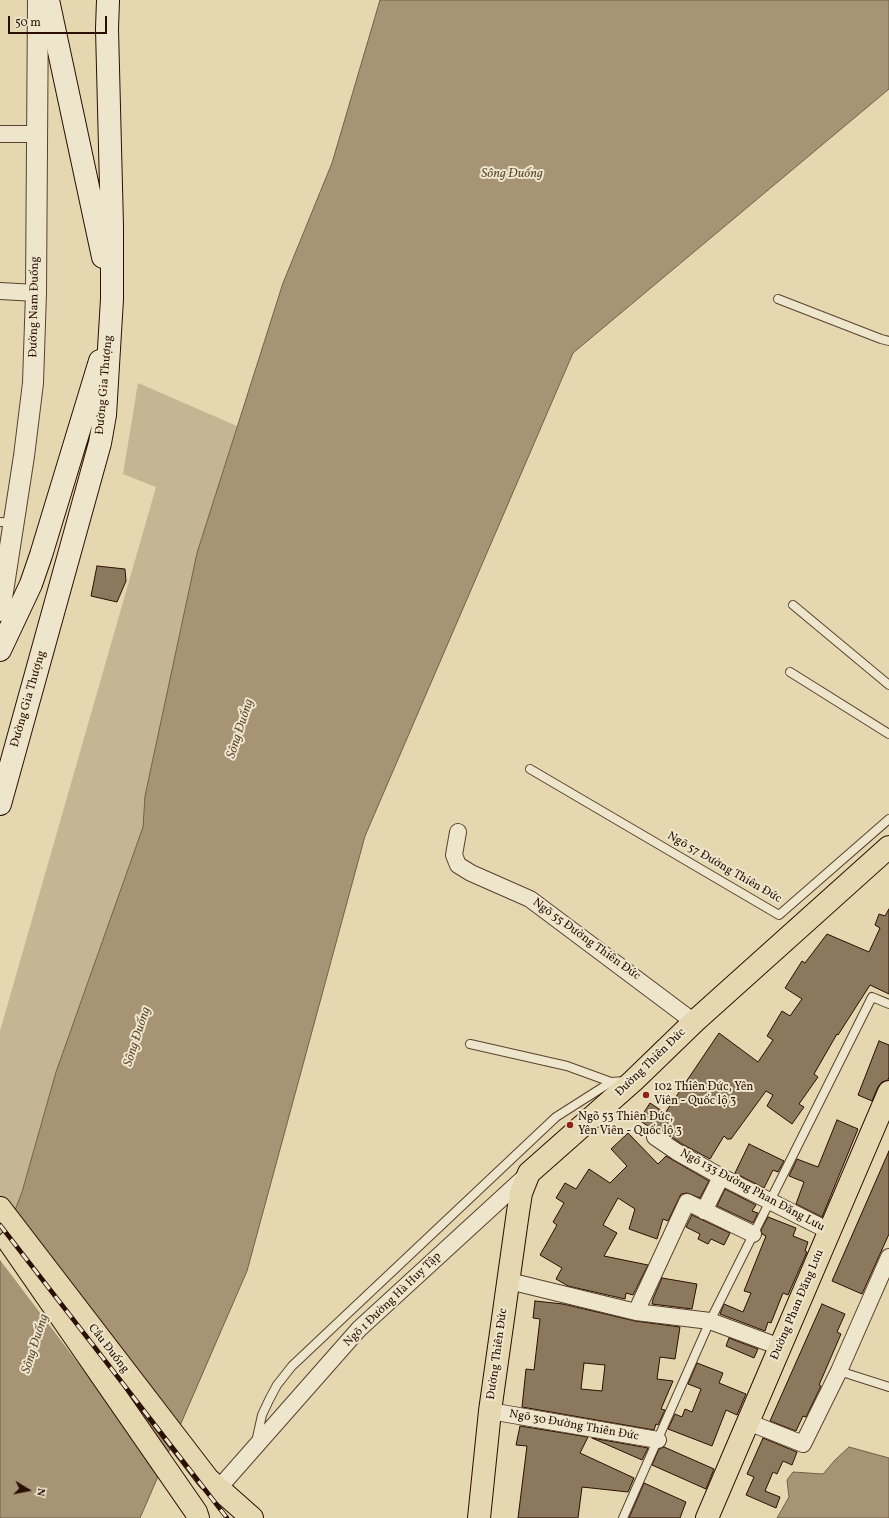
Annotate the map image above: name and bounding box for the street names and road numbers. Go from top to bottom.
street label: Đường Nam Đuống [27,256,43,358]
street label: Đường Gia Thượng [93,335,117,435]
street label: Đường Gia Thượng [8,649,50,749]
street label: Ngõ 57 Đường Thiên Đức [664,829,784,907]
street label: Ngõ 55 Đường Thiên Đức [529,896,643,984]
street label: Đường Thiên Đức [613,1026,689,1100]
street label: Ngõ 133 Đường Phan Đăng Lưu [677,1147,827,1235]
street label: Đường Phan Đăng Lưu [768,1248,828,1362]
street label: Ngõ 1 Đường Hà Huy Tập [341,1250,445,1350]
street label: Đường Thiên Đức [484,1307,512,1401]
street label: Cầu Đuống [84,1322,132,1376]
street label: Ngõ 30 Đường Thiên Đức [508,1407,640,1445]

